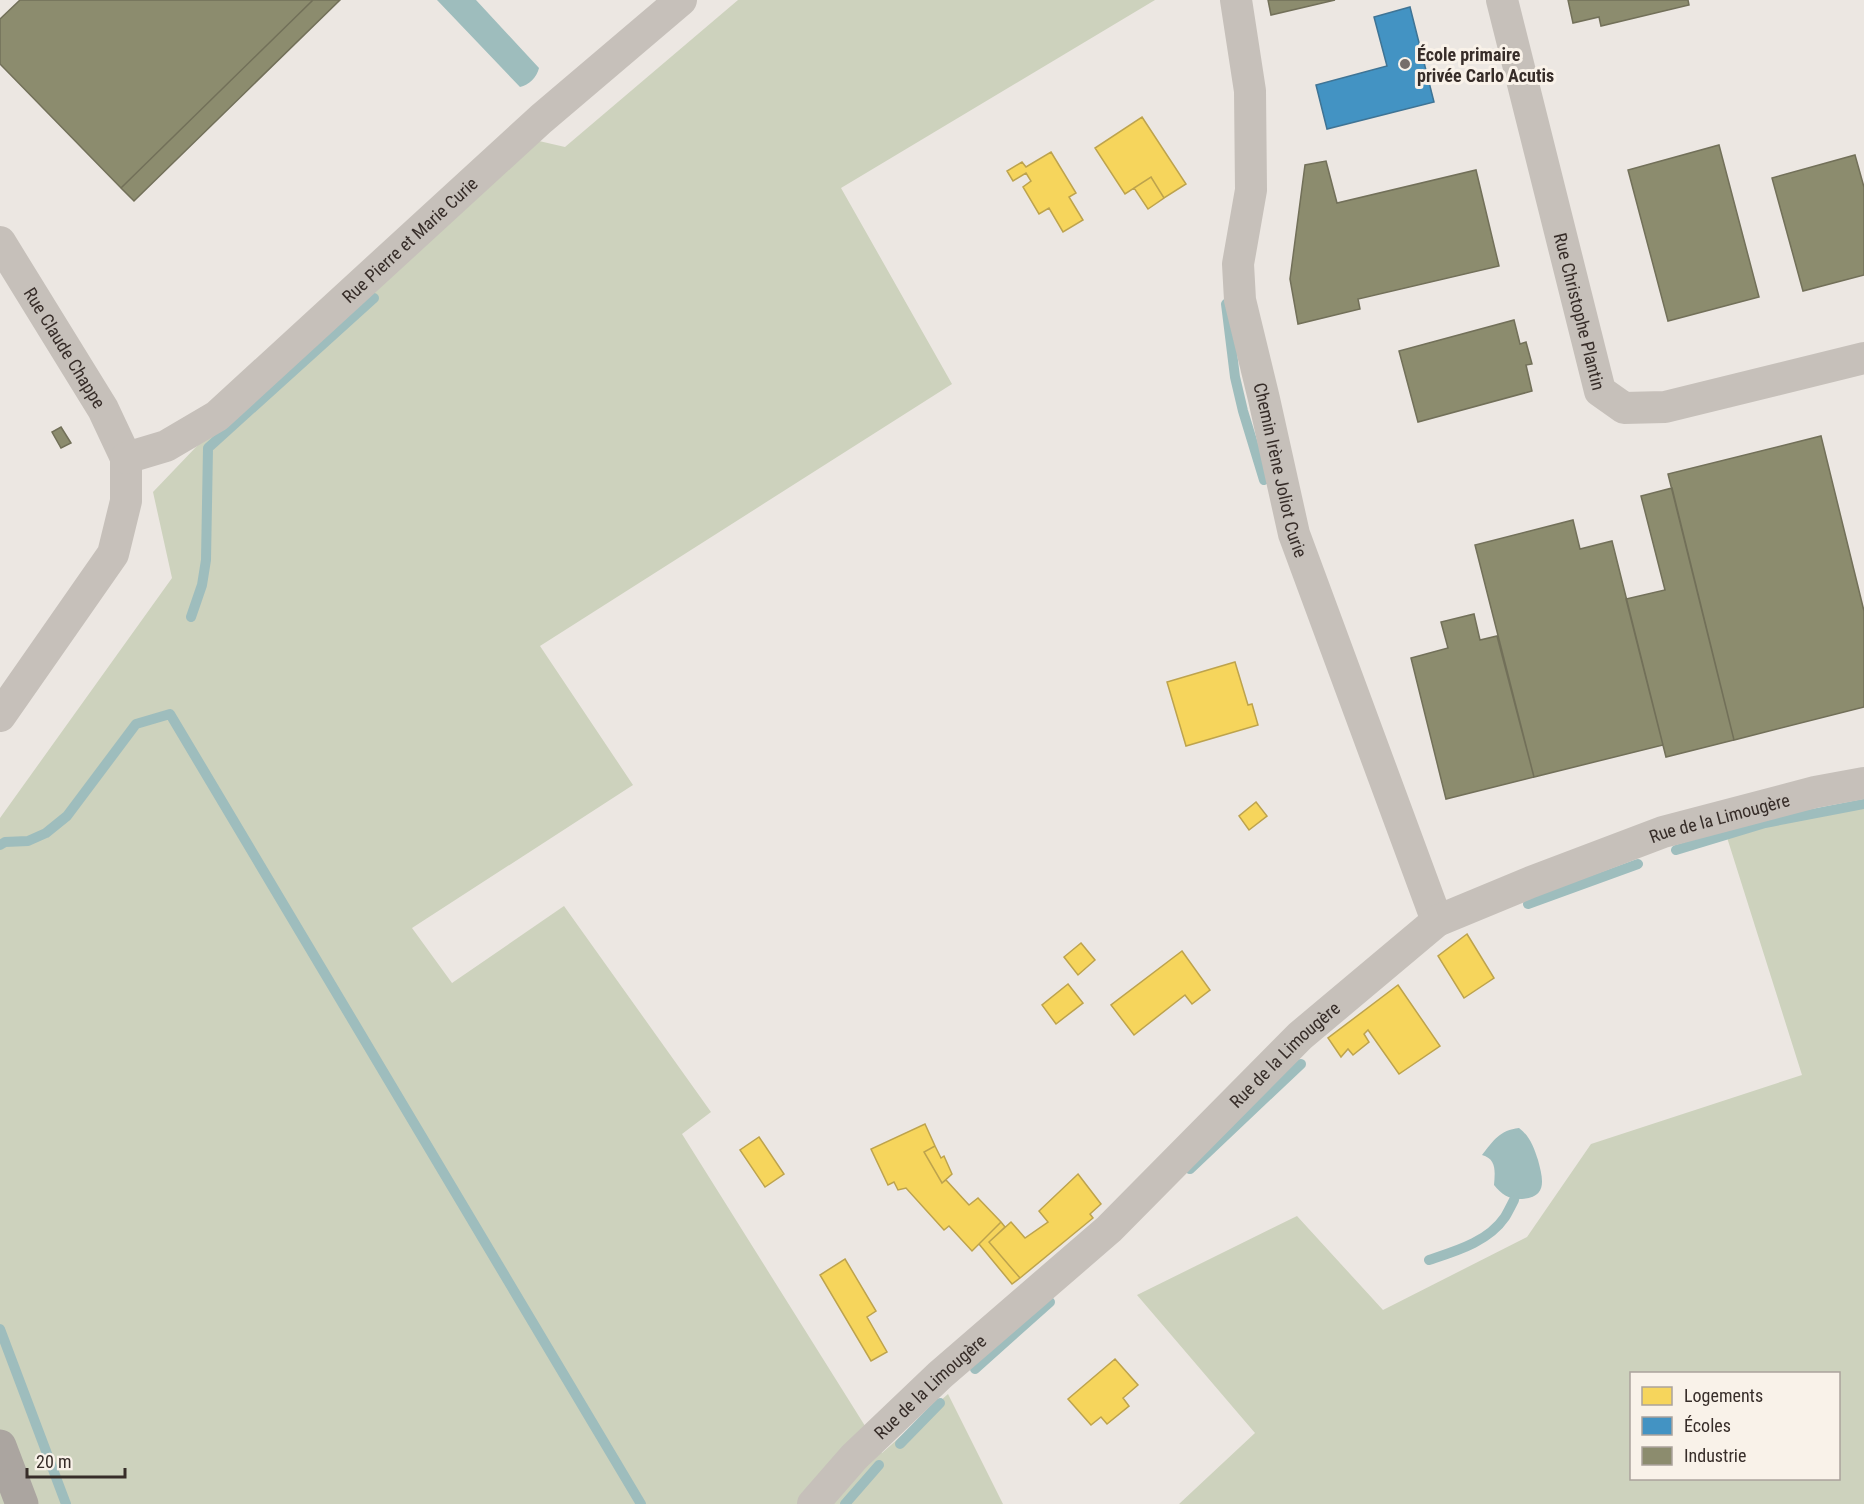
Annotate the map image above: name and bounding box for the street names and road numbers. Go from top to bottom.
street label: Rue Pierre et Marie Curie [337,172,481,307]
street label: Rue Christophe Plantin [1550,230,1610,392]
street label: Rue Claude Chappe [20,283,110,412]
street label: Chemin Irène Joliot Curie [1250,380,1312,560]
street label: Rue de la Limougère [1646,789,1792,847]
street label: Rue de la Limougère [1225,997,1344,1112]
street label: Rue de la Limougère [870,1330,990,1443]

